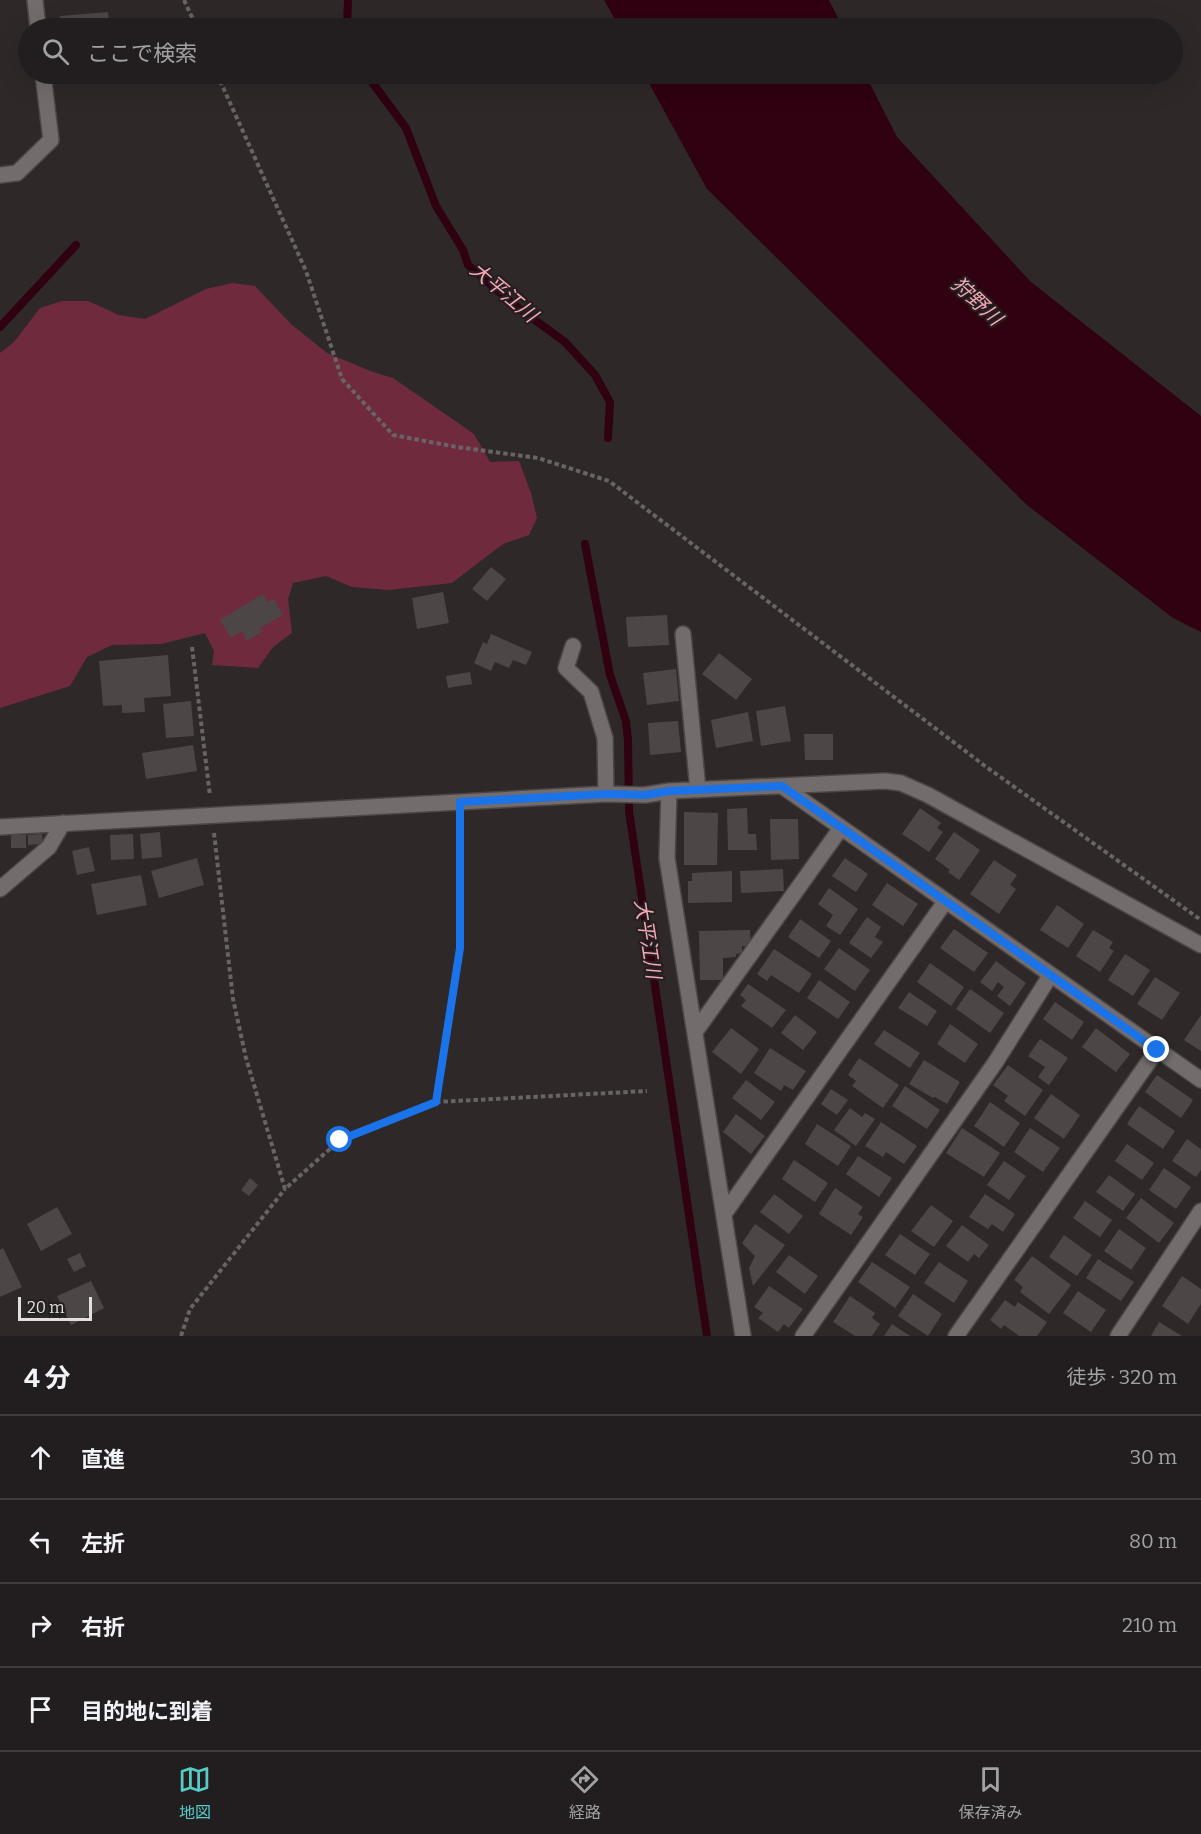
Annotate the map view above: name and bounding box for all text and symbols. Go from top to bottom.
search box [18,18,1183,84]
icon: search [39,35,72,68]
text: ここで検索 [87,40,197,67]
water label: 大平江川 [466,257,544,328]
water label: 狩野川 [947,272,1009,332]
water label: 大平江川 [630,898,666,982]
route end [1143,1036,1169,1062]
route start [326,1126,352,1152]
scale bar [18,1294,92,1322]
text: 20 m [27,1298,64,1317]
text: 4 分 [24,1363,71,1394]
text: 徒歩 · 320 m [1067,1365,1177,1389]
icon: ahead [24,1441,57,1474]
text: 30 m [1130,1445,1177,1469]
text: 直進 [81,1446,125,1473]
icon: left [24,1525,57,1558]
text: 80 m [1129,1529,1177,1553]
text: 左折 [81,1530,125,1557]
icon: right [24,1609,57,1642]
text: 210 m [1122,1613,1177,1637]
text: 右折 [81,1614,125,1641]
icon: arrive [24,1693,57,1726]
text: 目的地に到着 [81,1698,213,1725]
tab: 地図 [178,1763,211,1823]
tab: 経路 [568,1763,601,1823]
tab: 保存済み [958,1763,1022,1823]

